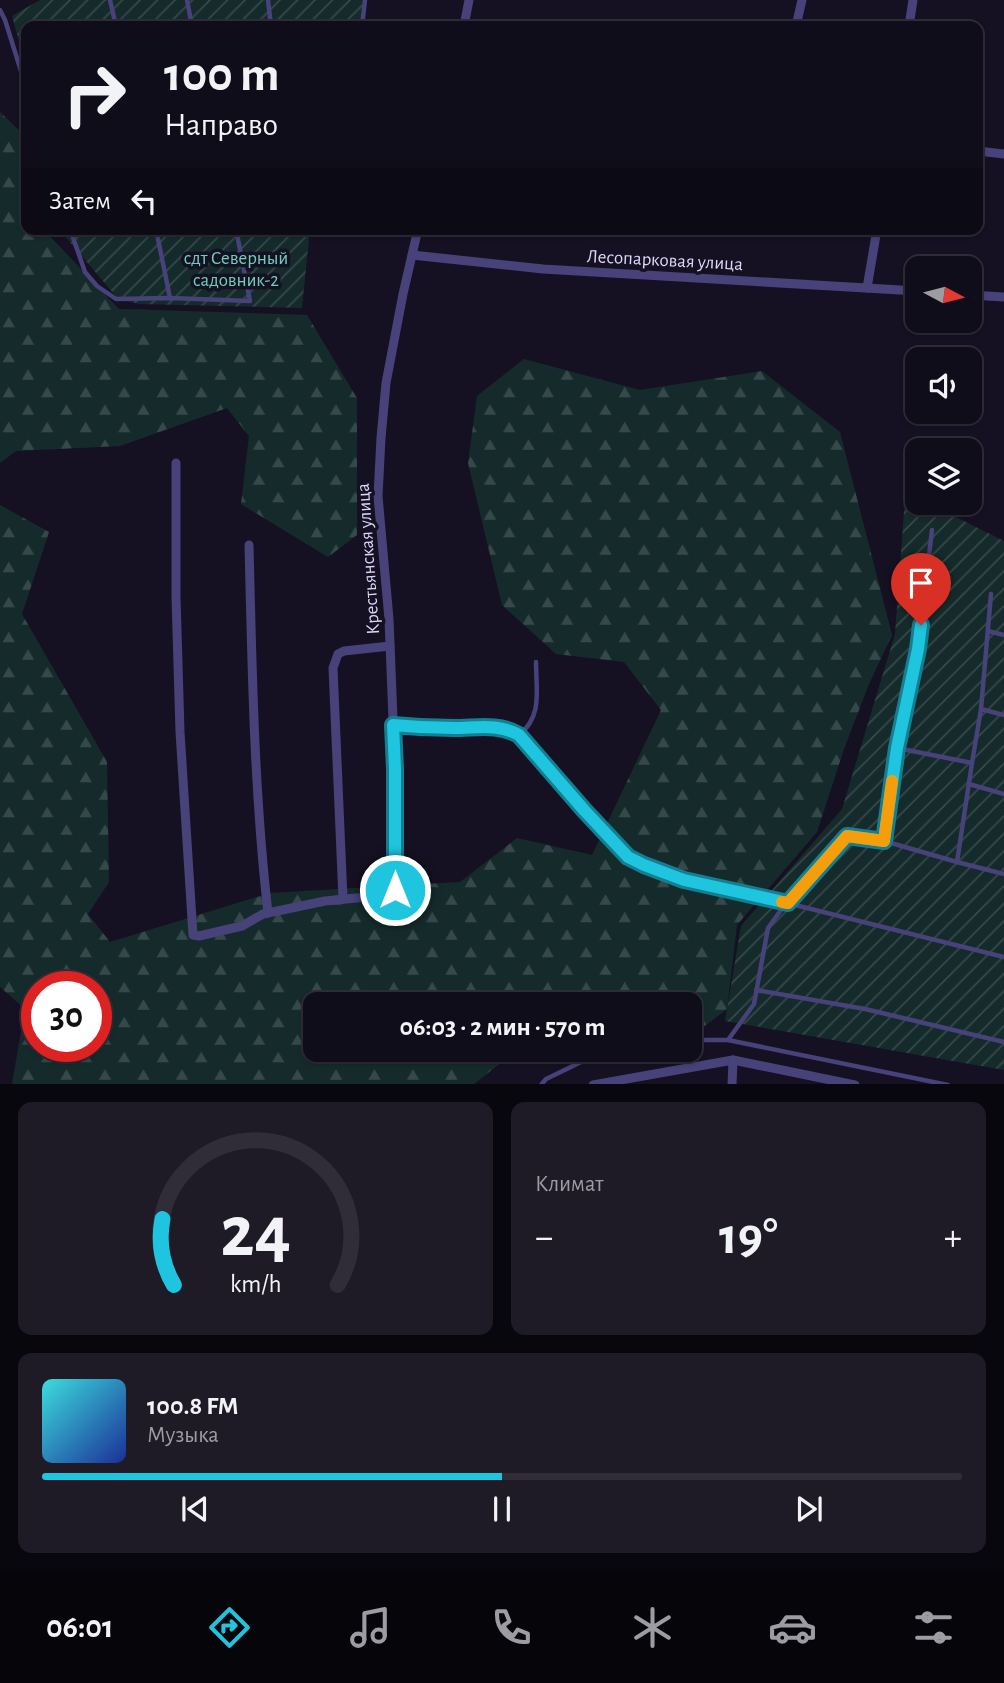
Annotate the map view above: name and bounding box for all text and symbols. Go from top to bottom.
icon: right [49,49,140,140]
text: 100 m [164,51,280,100]
text: Направо [164,109,278,141]
icon: left [125,182,163,220]
text: Затем [49,188,111,214]
street label: Лесопарковая улица [586,247,744,274]
park label: сдт Северный садовник-2 [184,249,288,290]
north arrow [905,256,982,332]
map controls [905,256,982,515]
button: sound [905,347,982,424]
button: layers [905,438,982,515]
street label: Крестьянская улица [354,482,383,635]
pin [891,553,951,625]
icon: arrive [902,564,940,602]
position arrow [358,853,432,927]
speed limit sign: 30 [21,971,112,1062]
text: 06:03 · 2 мин · 570 m [399,1014,606,1040]
text: Климат [535,1173,604,1196]
text: 24 [220,1197,291,1270]
text: 19° [719,1211,778,1263]
text: − [535,1219,553,1257]
text: + [944,1219,962,1257]
text: km/h [230,1271,281,1296]
text: 100.8 FM [147,1393,238,1419]
text: Музыка [147,1424,219,1447]
icon: previous [176,1490,214,1528]
icon: pause [483,1490,521,1528]
icon: next [790,1490,828,1528]
icon: directions [205,1603,254,1652]
icon: music [346,1603,395,1652]
icon: phone [487,1603,536,1652]
icon: climate [628,1603,677,1652]
icon: car [768,1603,817,1652]
icon: filters [909,1603,958,1652]
text: 06:01 [46,1611,114,1643]

